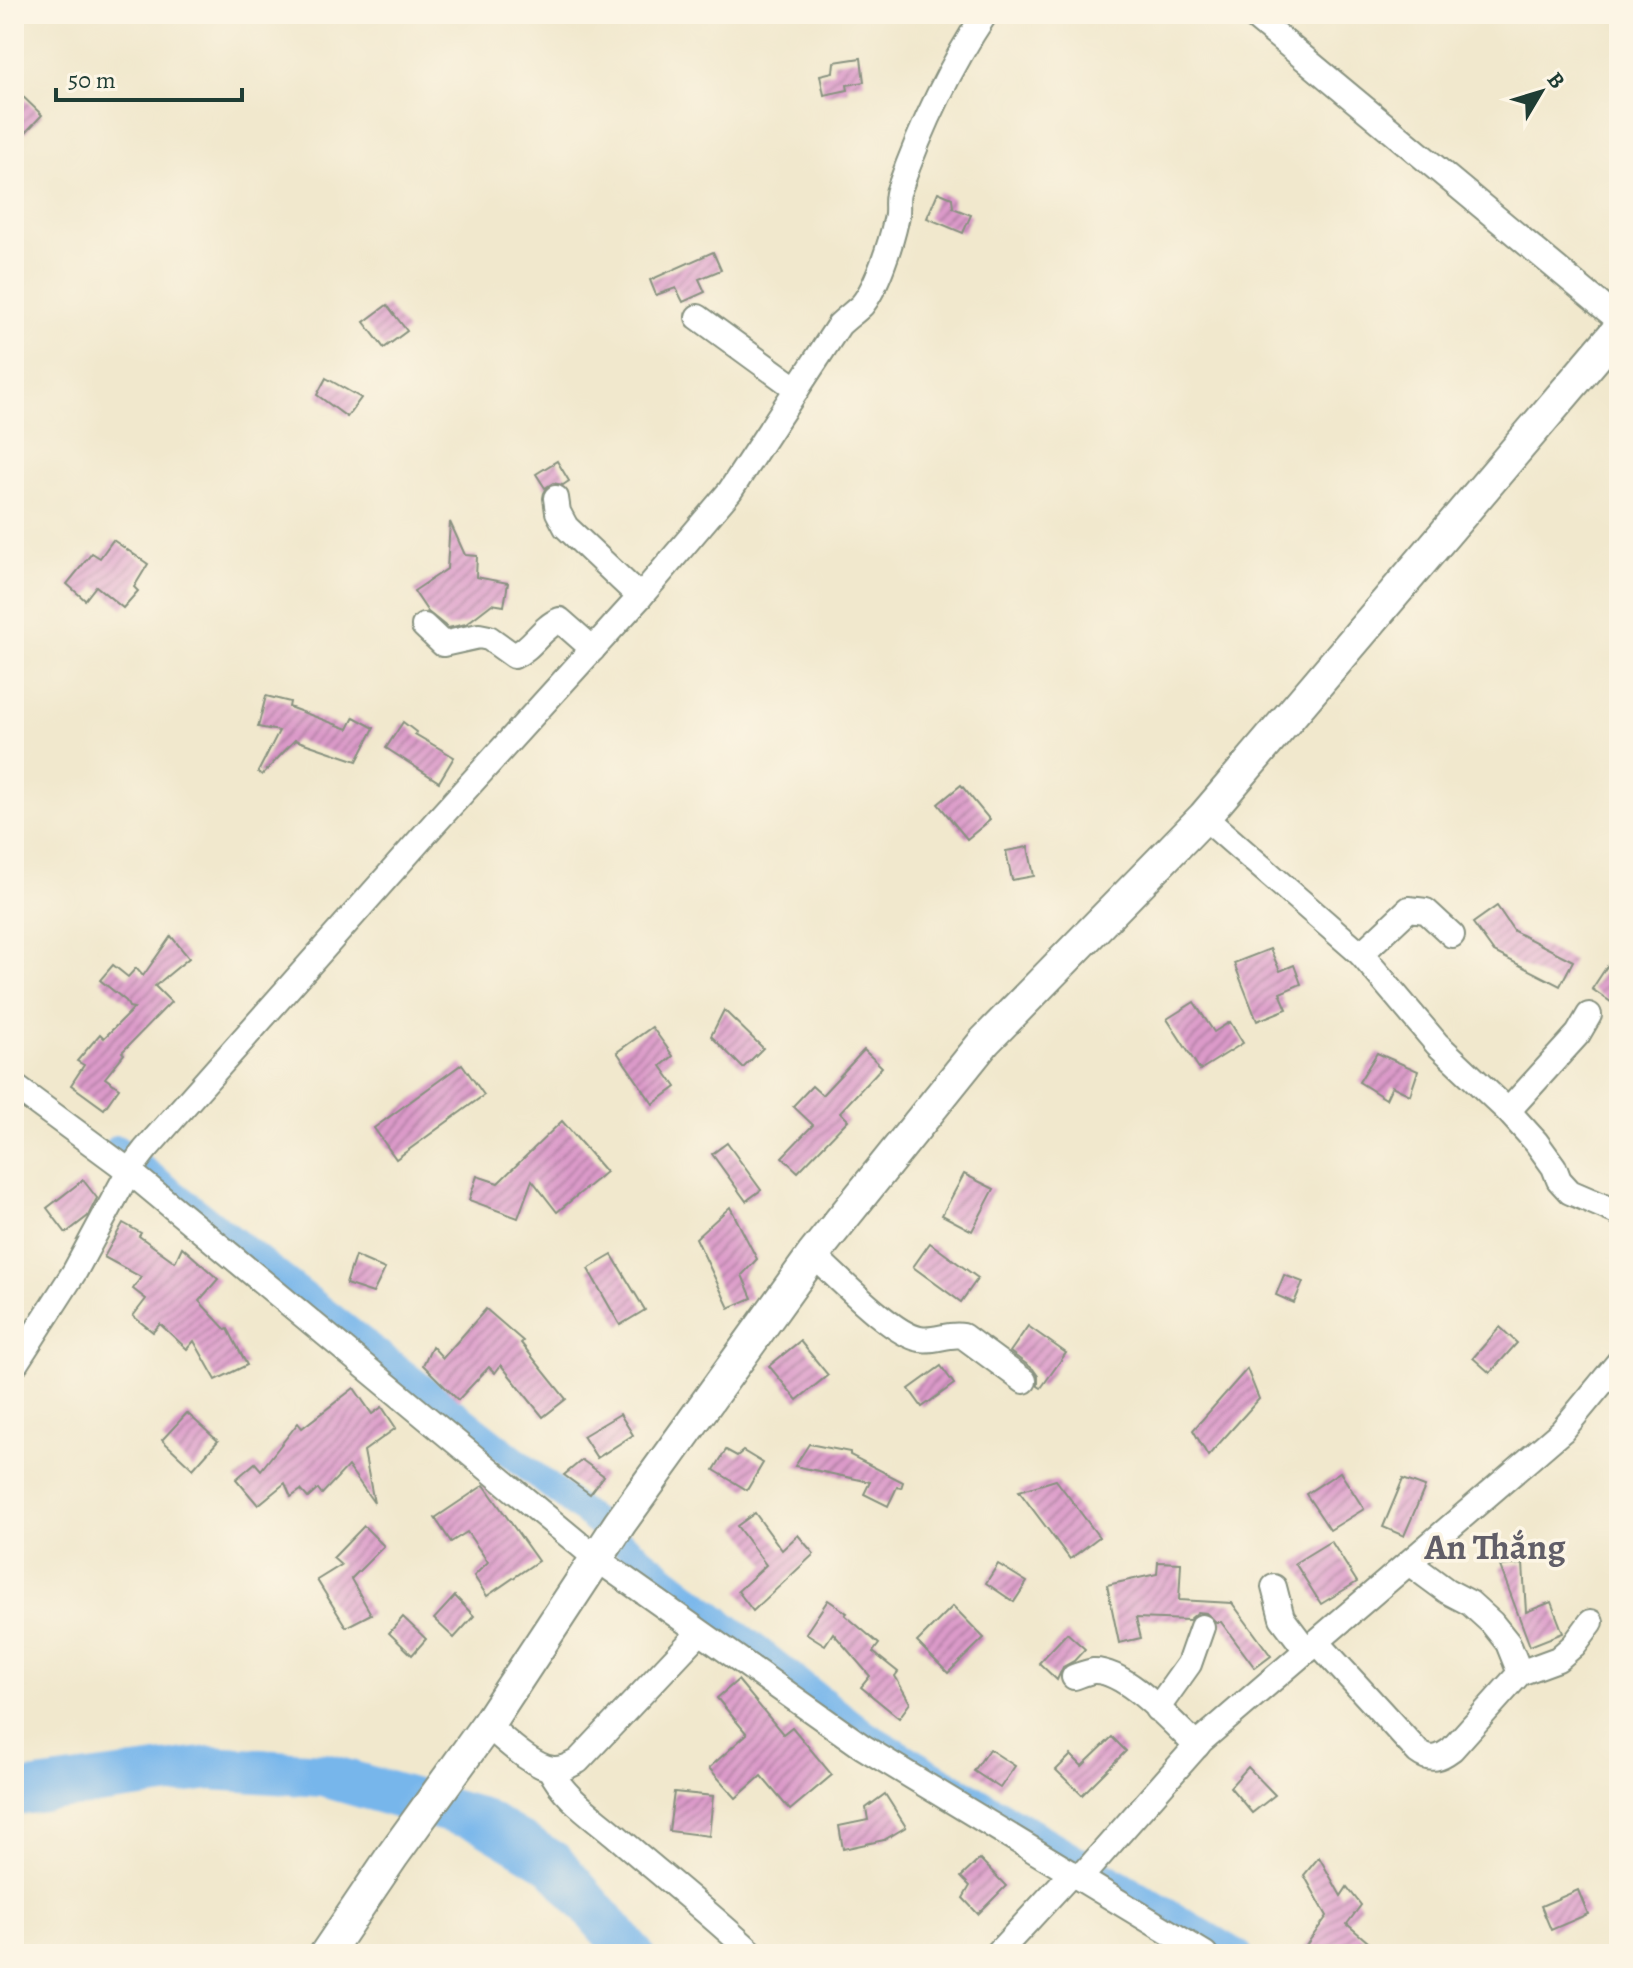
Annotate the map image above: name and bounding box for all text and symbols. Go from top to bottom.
scale bar [56,52,242,102]
north arrow [1501,52,1581,132]
text: 50 m [68,64,116,96]
text: B [1540,66,1572,95]
district label: An Thắng [1423,1522,1566,1571]

